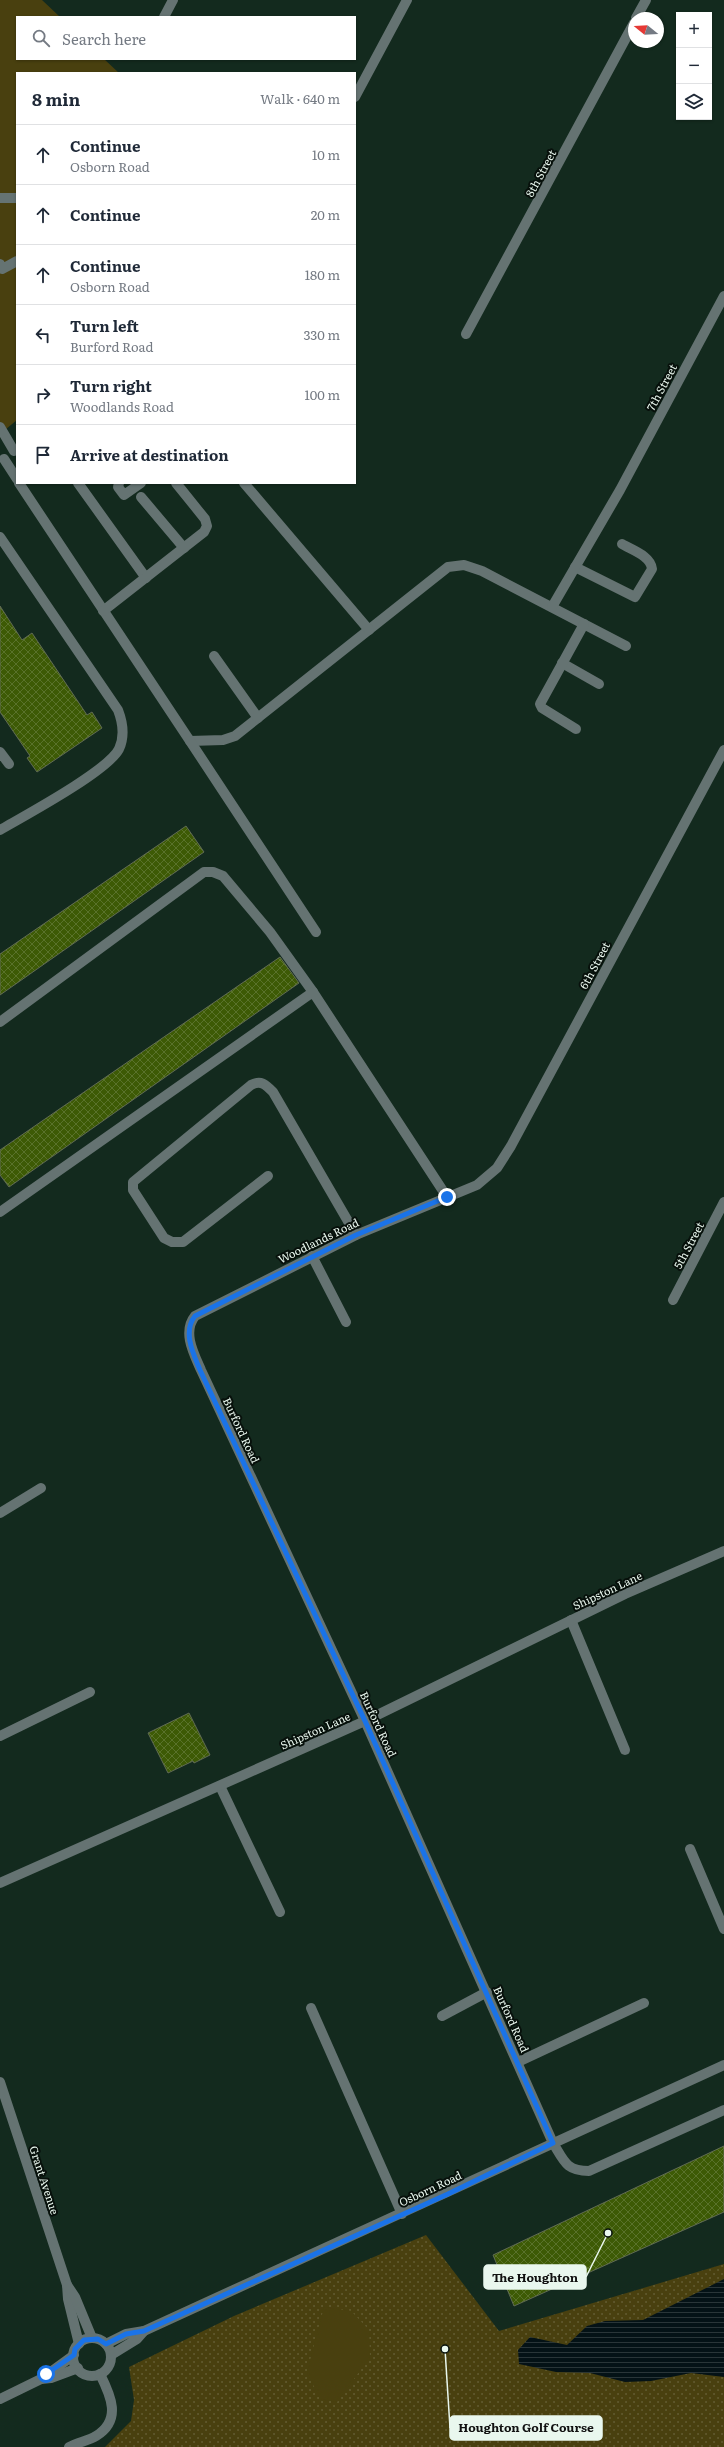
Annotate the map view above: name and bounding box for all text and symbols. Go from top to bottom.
north arrow [628,12,664,48]
map controls [676,12,712,120]
button: + [676,12,712,48]
search box [16,16,356,60]
icon: search [30,27,52,49]
text: Search here [62,27,146,50]
button: − [676,48,712,84]
button: layers [676,84,712,120]
text: 8 min [32,86,80,111]
text: Walk · 640 m [260,89,340,108]
text: Continue [70,134,140,157]
icon: ahead [32,144,54,166]
text: 10 m [312,145,340,164]
street label: 8th Street [521,146,559,199]
text: Osborn Road [70,157,150,176]
text: Continue [70,203,140,226]
icon: ahead [32,204,54,226]
text: 20 m [311,205,340,224]
text: Continue [70,254,140,277]
icon: ahead [32,264,54,286]
text: 180 m [305,265,340,284]
text: Osborn Road [70,277,150,296]
text: Turn left [70,314,139,337]
icon: left [32,324,54,346]
text: 330 m [304,325,340,344]
text: Burford Road [70,337,153,356]
street label: 7th Street [642,360,680,413]
text: Turn right [70,374,152,397]
icon: right [32,384,54,406]
text: 100 m [304,385,340,404]
text: Woodlands Road [70,397,174,416]
text: Arrive at destination [70,443,229,466]
icon: arrive [32,444,54,466]
street label: 6th Street [575,938,613,991]
route end [438,1188,456,1206]
street label: Woodlands Road [275,1213,361,1266]
street label: 5th Street [669,1218,707,1271]
street label: Burford Road [220,1395,264,1466]
street label: Shipston Lane [570,1567,645,1613]
street label: Burford Road [357,1689,401,1760]
street label: Shipston Lane [278,1707,353,1753]
street label: Burford Road [490,1983,534,2055]
street label: Grant Avenue [26,2144,64,2217]
street label: Osborn Road [396,2166,464,2210]
callout: The Houghton [484,2265,586,2289]
text: The Houghton [492,2268,579,2286]
route start [37,2365,55,2383]
callout: Houghton Golf Course [450,2416,602,2440]
text: Houghton Golf Course [458,2418,594,2436]

